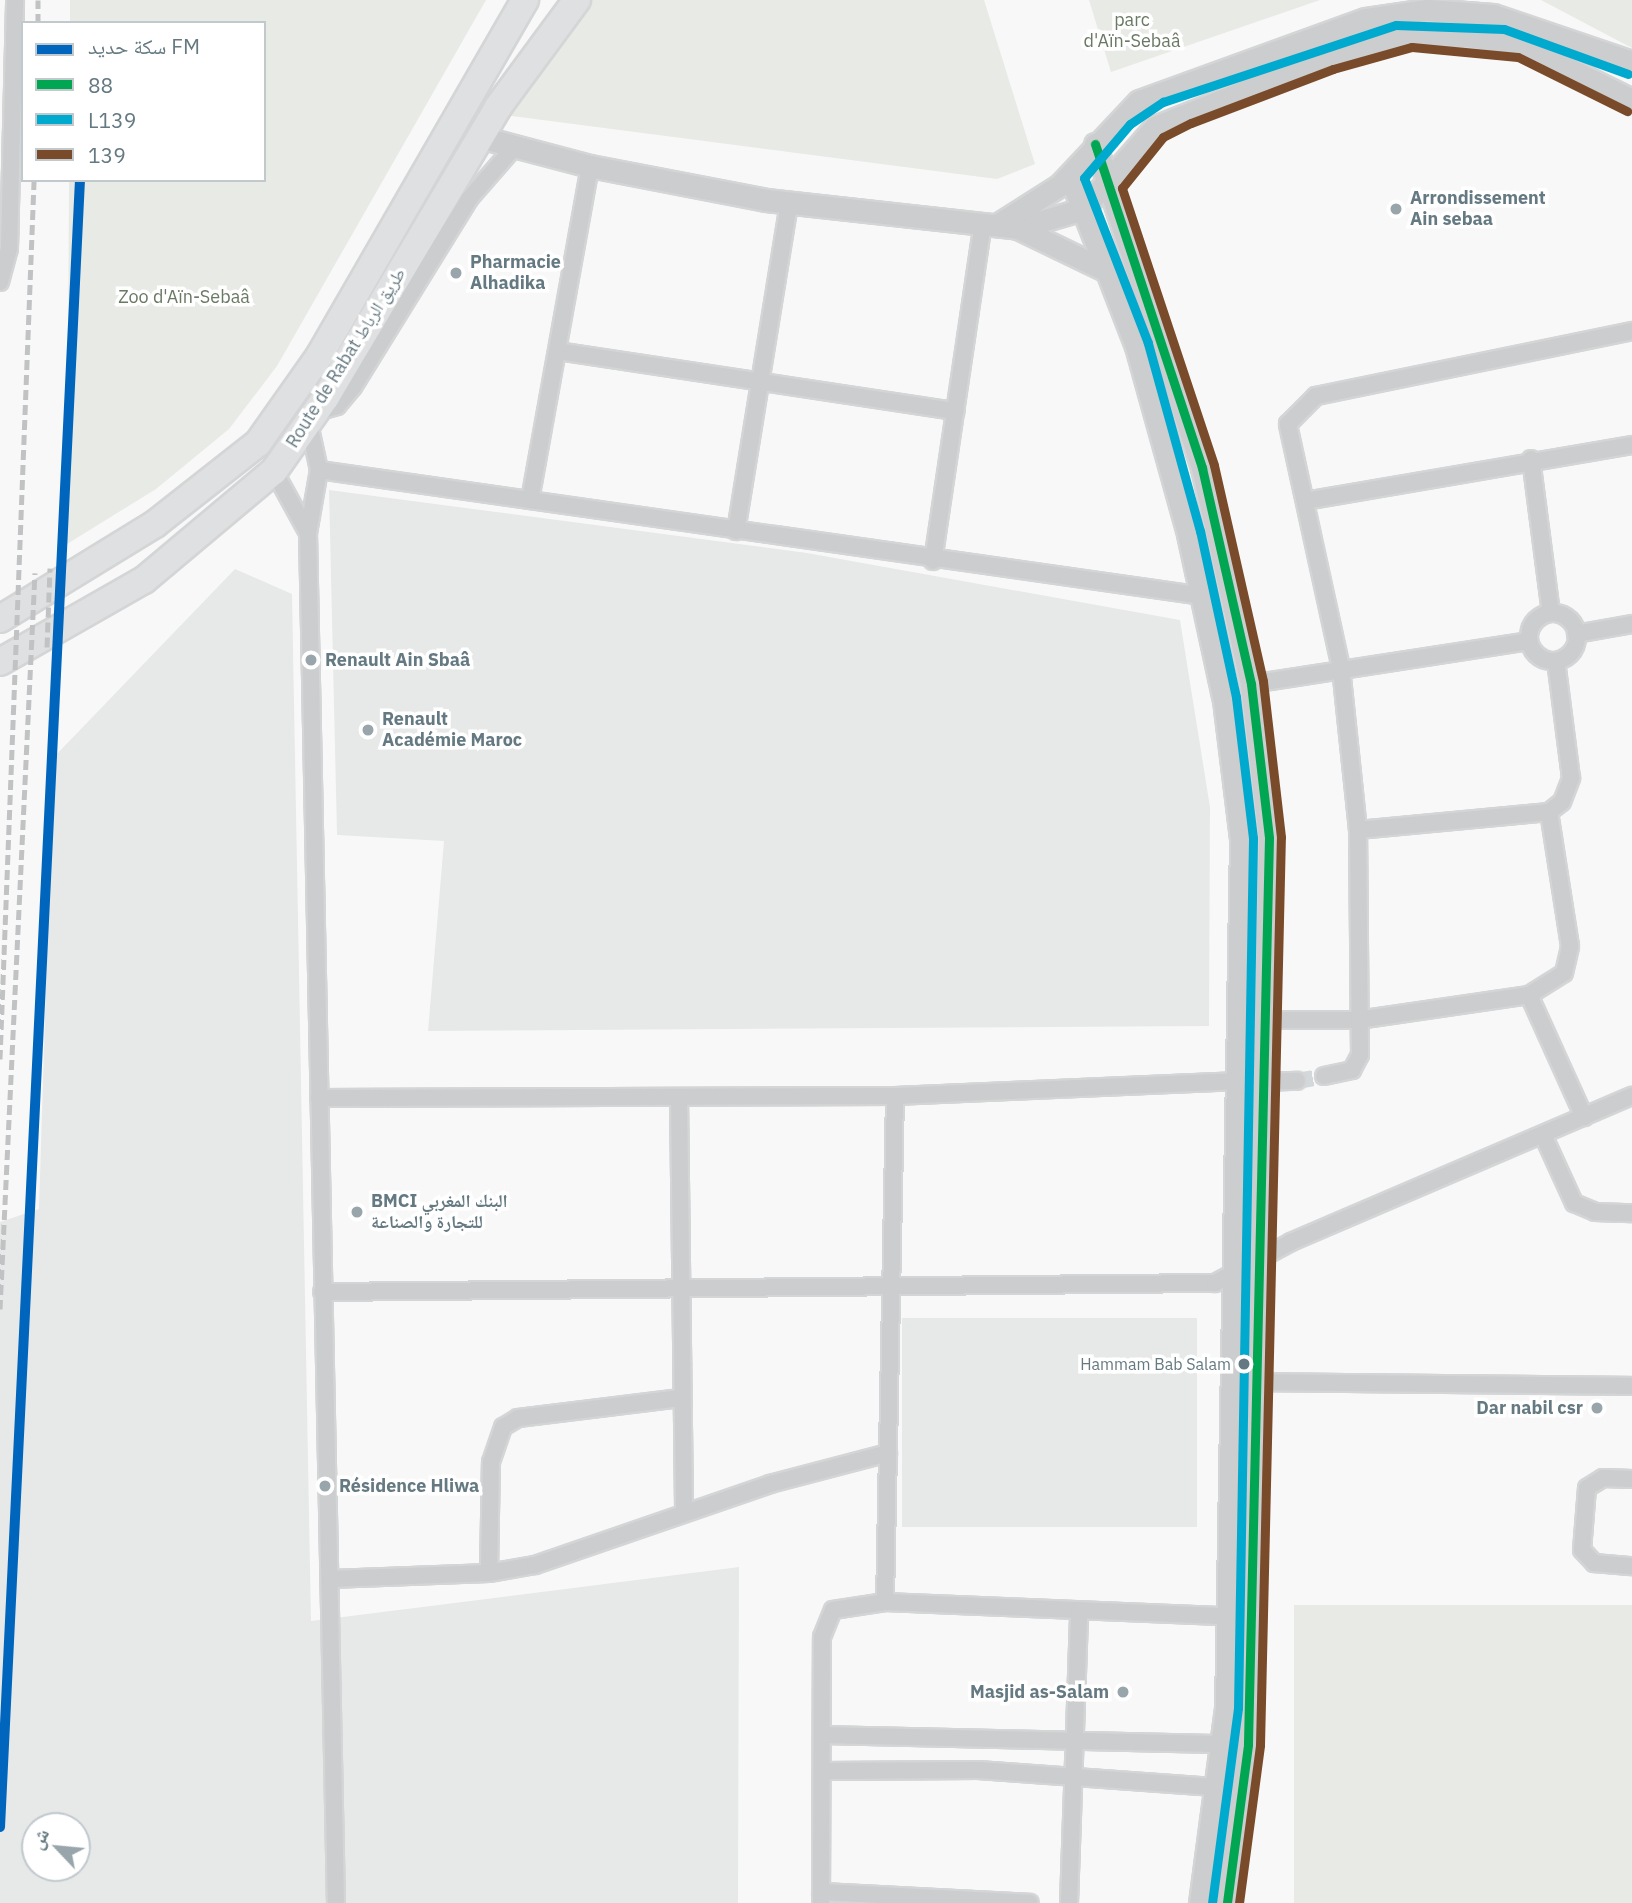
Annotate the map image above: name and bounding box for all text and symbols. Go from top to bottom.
park label: parc d'Aïn-Sebaâ [1084,10,1180,52]
legend [21,21,266,182]
text: سكة حديد FM [88,32,200,60]
text: 88 [88,71,113,99]
text: L139 [88,106,136,134]
text: 139 [88,141,126,169]
place label: Arrondissement Ain sebaa [1410,188,1546,230]
marker: Arrondissement Ain sebaa [1388,201,1404,217]
place label: Pharmacie Alhadika [470,252,561,294]
street label: Route de Rabat طريق الرباط [282,264,410,452]
marker: Pharmacie Alhadika [448,265,464,281]
park label: Zoo d'Aïn-Sebaâ [118,286,250,308]
place label: Renault Ain Sbaâ [325,649,470,671]
marker: Renault Ain Sbaâ [303,652,319,668]
place label: Renault Académie Maroc [382,709,522,752]
marker: Renault Académie Maroc [360,722,376,738]
place label: BMCI البنك المغربي للتجارة والصناعة [371,1191,508,1234]
marker: BMCI البنك المغربي للتجارة والصناعة [349,1204,365,1220]
place label: Hammam Bab Salam [1080,1354,1231,1374]
marker: Hammam Bab Salam [1237,1357,1251,1371]
place label: Dar nabil csr [1476,1397,1583,1419]
marker: Dar nabil csr [1589,1400,1605,1416]
place label: Résidence Hliwa [339,1475,479,1497]
marker: Résidence Hliwa [317,1478,333,1494]
place label: Masjid as-Salam [970,1681,1109,1703]
marker: Masjid as-Salam [1115,1684,1131,1700]
north arrow [21,1812,91,1882]
text: ش [24,1824,54,1853]

